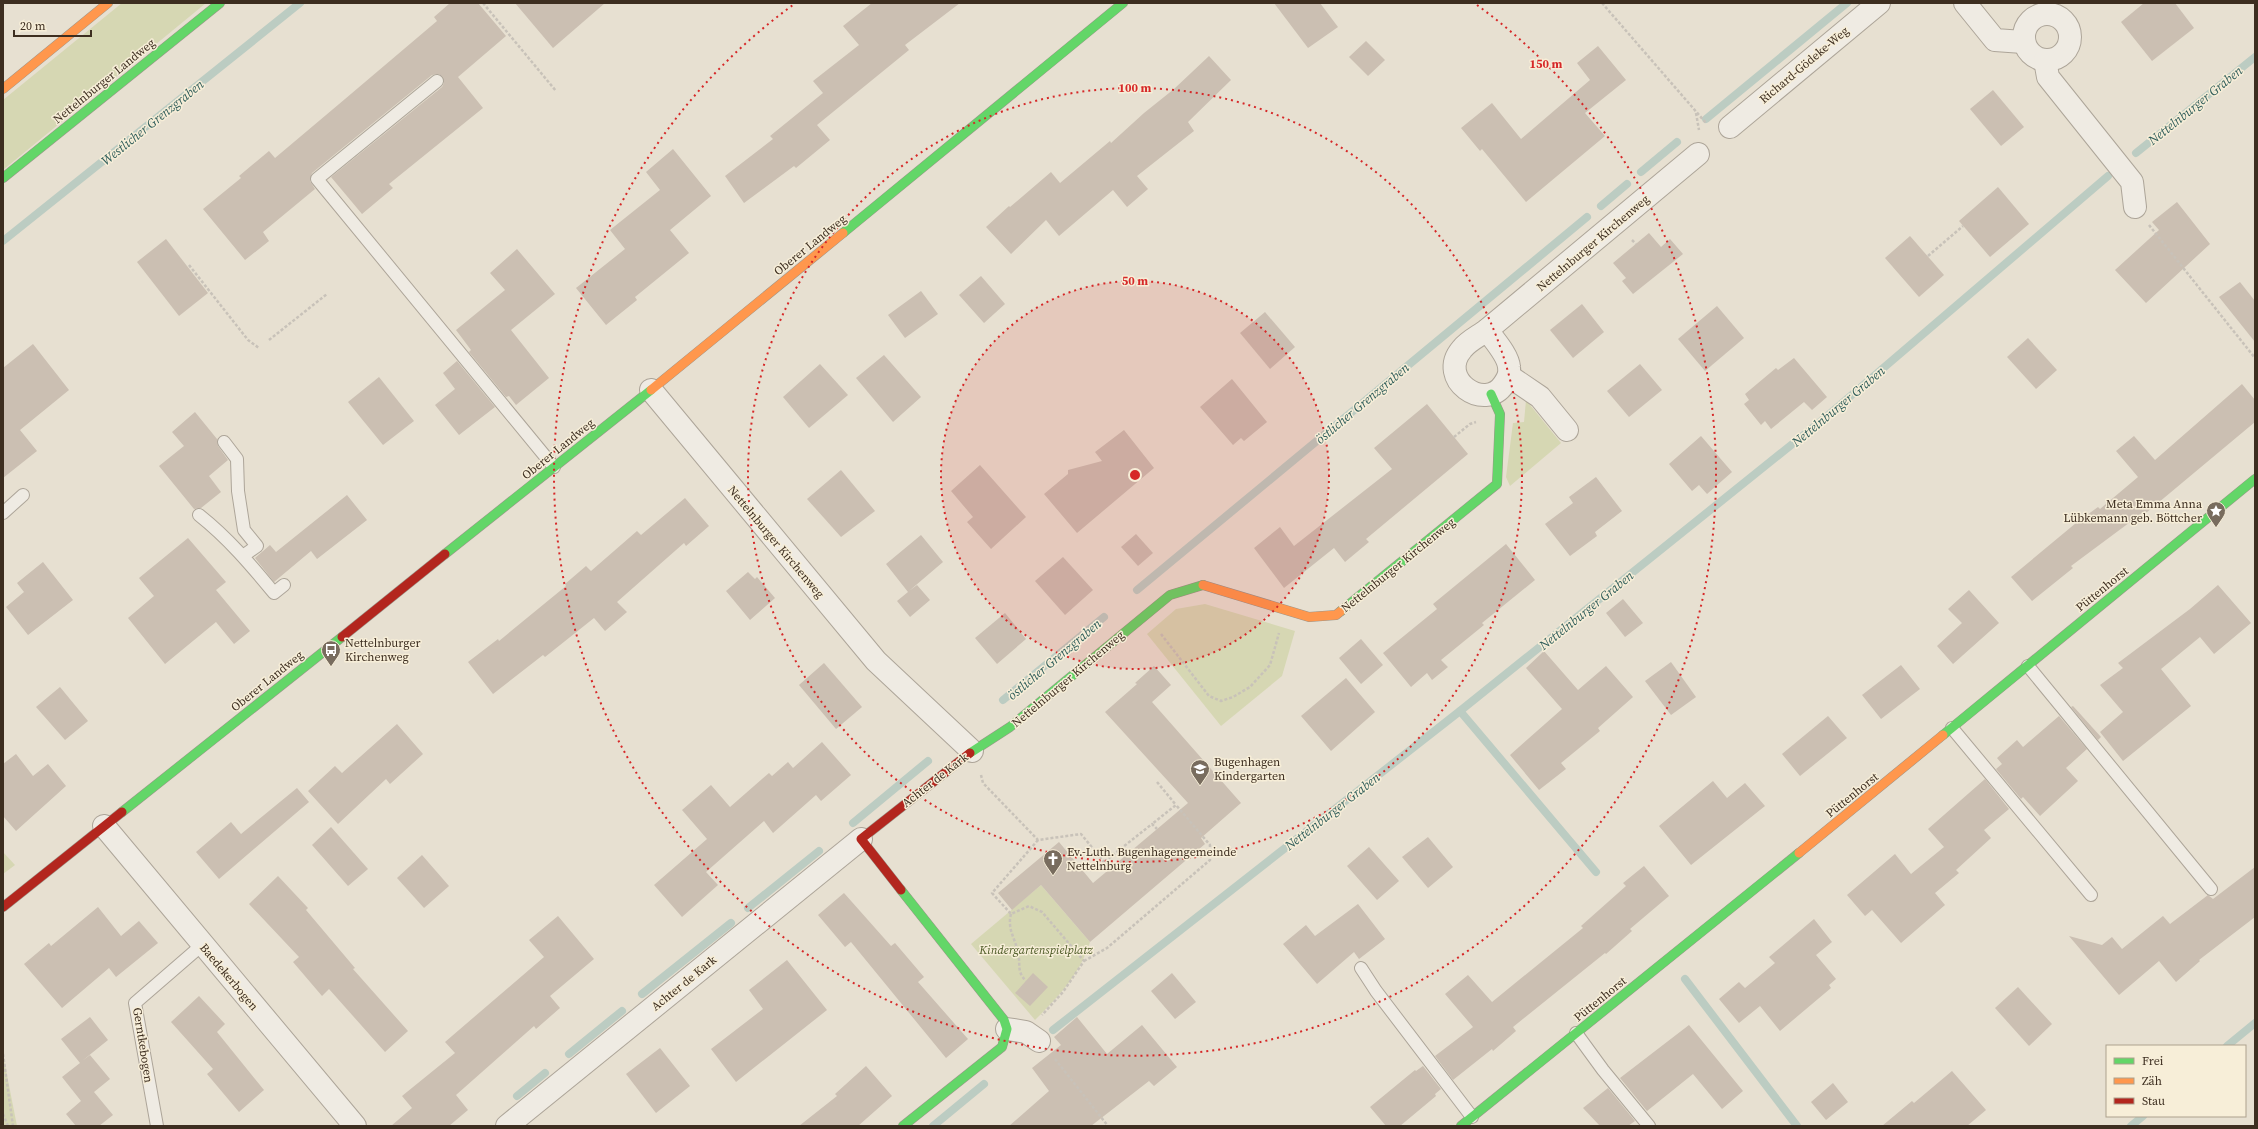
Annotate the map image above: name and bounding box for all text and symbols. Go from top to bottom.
scale bar [14,12,91,38]
text: 20 m [20,18,46,34]
street label: Richard-Gödeke-Weg [1756,23,1852,107]
street label: Nettelnburger Landweg [50,35,158,127]
text: 150 m [1530,56,1563,72]
water label: Nettelnburger Graben [2144,62,2246,149]
water label: Westlicher Grenzgraben [98,75,208,169]
text: 100 m [1119,80,1152,96]
street label: Nettelnburger Kirchenweg [1533,191,1653,295]
street label: Oberer Landweg [770,211,850,279]
text: 50 m [1122,273,1148,289]
water label: östlicher Grenzgraben [1312,359,1413,448]
water label: Nettelnburger Graben [1787,362,1889,451]
street label: Oberer Landweg [518,415,598,483]
centre of rings [1128,468,1142,482]
street label: Nettelnburger Kirchenweg [724,482,828,602]
place label: Meta Emma Anna Lübkemann geb. Böttcher [2063,496,2203,526]
place icon: Meta Emma Anna Lübkemann geb. Böttcher [2205,500,2227,528]
street label: Nettelnburger Kirchenweg [1338,514,1458,616]
street label: Püttenhorst [2072,563,2132,615]
water label: Nettelnburger Graben [1535,567,1637,654]
water label: östlicher Grenzgraben [1004,615,1105,704]
street label: Nettelnburger Kirchenweg [1008,627,1128,731]
place label: Nettelnburger Kirchenweg [345,635,421,665]
bus stop icon: Nettelnburger Kirchenweg [320,639,342,667]
street label: Oberer Landweg [227,647,307,715]
street label: Achter de Kark [899,749,972,811]
place label: Bugenhagen Kindergarten [1214,754,1285,784]
school or university icon: Bugenhagen Kindergarten [1189,758,1211,786]
water label: Nettelnburger Graben [1280,768,1384,855]
street label: Püttenhorst [1822,769,1882,821]
place label: Ev.-Luth. Bugenhagengemeinde Nettelnburg [1067,844,1237,874]
church icon: Ev.-Luth. Bugenhagengemeinde Nettelnburg [1042,848,1064,876]
street label: Baedekerbogen [196,940,262,1014]
park label: Kindergartenspielplatz [978,942,1093,958]
street label: Achter de Kark [648,951,720,1014]
street label: Püttenhorst [1570,973,1630,1025]
street label: Gerntkebogen [129,1006,157,1084]
legend [2106,1045,2246,1117]
text: Frei [2142,1053,2164,1069]
text: Zäh [2142,1073,2162,1089]
text: Stau [2142,1093,2165,1109]

